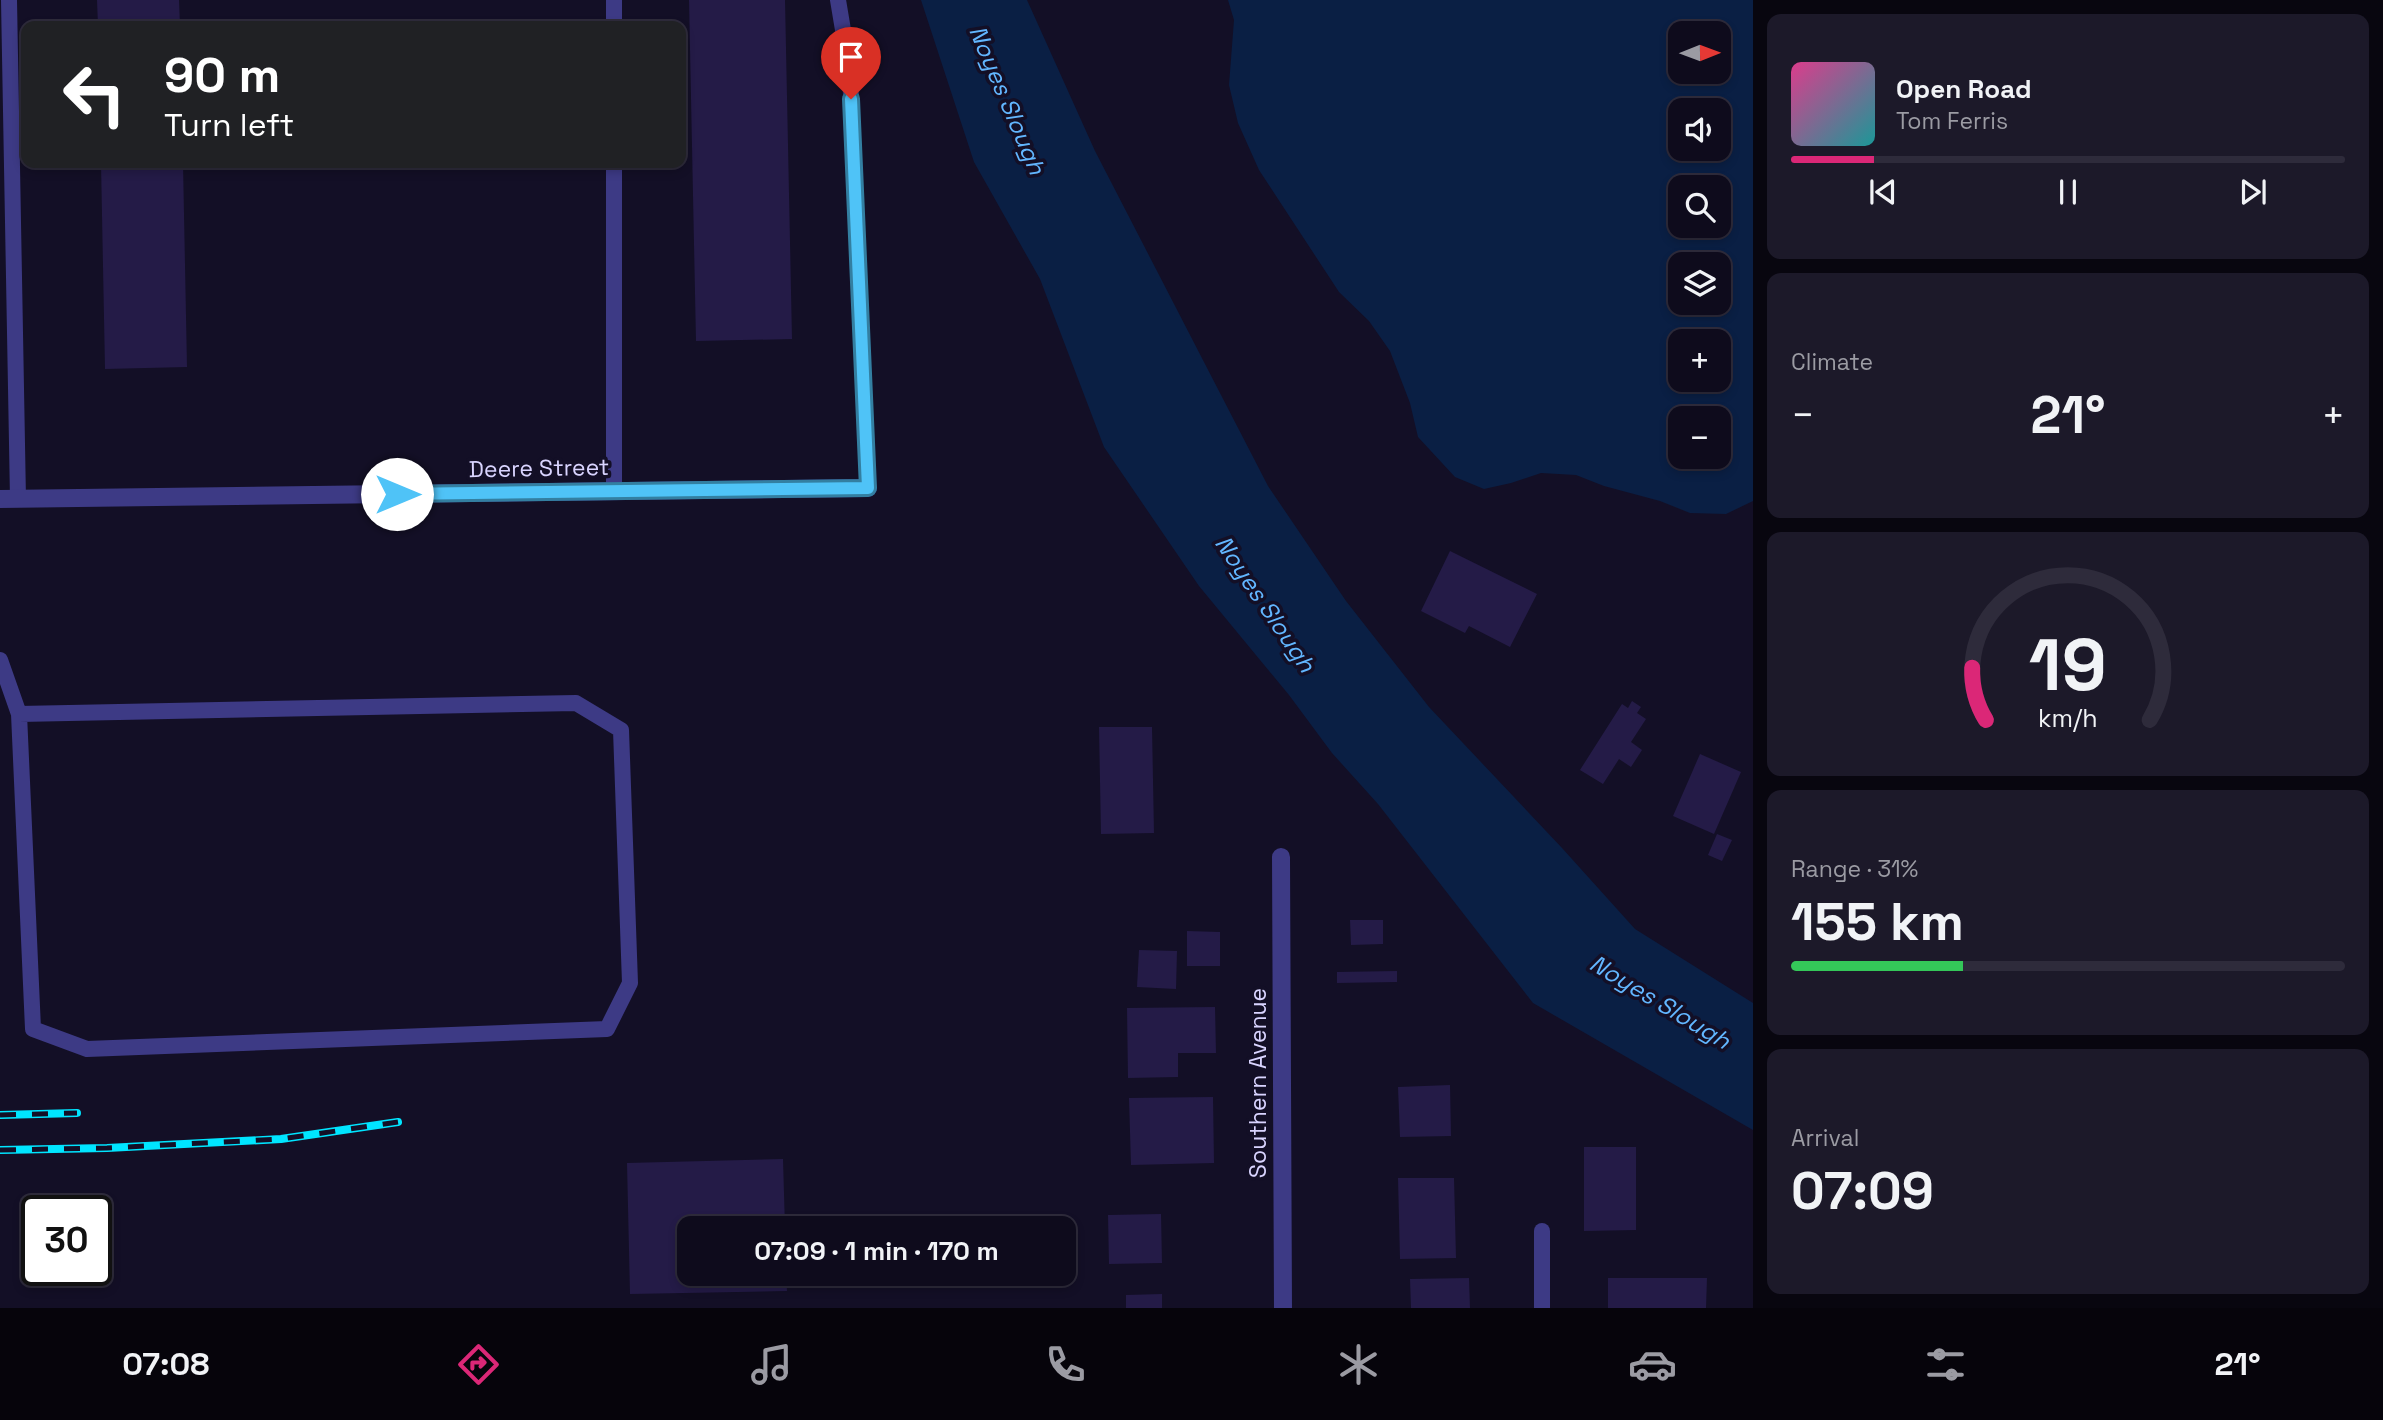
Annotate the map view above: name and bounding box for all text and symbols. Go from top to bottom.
water label: Noyes Slough [962,21,1053,180]
north arrow [1668,21,1731,84]
map controls [1668,21,1731,469]
pin [821,27,881,99]
icon: arrive [832,38,870,76]
text: 90 m [164,44,280,106]
icon: left [49,49,140,140]
text: Open Road [1896,72,2032,106]
button: sound [1668,98,1731,161]
text: Turn left [164,105,294,145]
text: Tom Ferris [1896,106,2008,136]
icon: previous [1864,173,1902,211]
icon: pause [2049,173,2087,211]
icon: next [2234,173,2272,211]
button: search [1668,175,1731,238]
button: layers [1668,252,1731,315]
button: + [1668,329,1731,392]
text: Climate [1791,347,1873,377]
text: 21° [2031,382,2105,448]
text: − [1791,391,1815,439]
text: + [2321,391,2345,439]
button: − [1668,406,1731,469]
street label: Deere Street [468,452,610,484]
position arrow [360,457,434,531]
water label: Noyes Slough [1208,529,1323,679]
text: 19 [2029,618,2107,711]
text: km/h [2038,702,2098,734]
text: Range · 31% [1791,854,1918,884]
text: 155 km [1791,889,1964,955]
water label: Noyes Slough [1584,947,1737,1056]
street label: Southern Avenue [1243,988,1273,1178]
text: Arrival [1791,1123,1859,1153]
text: 07:09 [1791,1158,1934,1224]
speed limit sign: 30 [21,1195,112,1286]
text: 07:09 · 1 min · 170 m [754,1234,999,1268]
icon: directions [454,1340,503,1389]
icon: music [747,1340,796,1389]
icon: phone [1041,1340,1090,1389]
icon: climate [1334,1340,1383,1389]
icon: car [1628,1340,1677,1389]
icon: filters [1921,1340,1970,1389]
text: 07:08 [122,1344,210,1384]
text: 21° [2215,1344,2261,1384]

